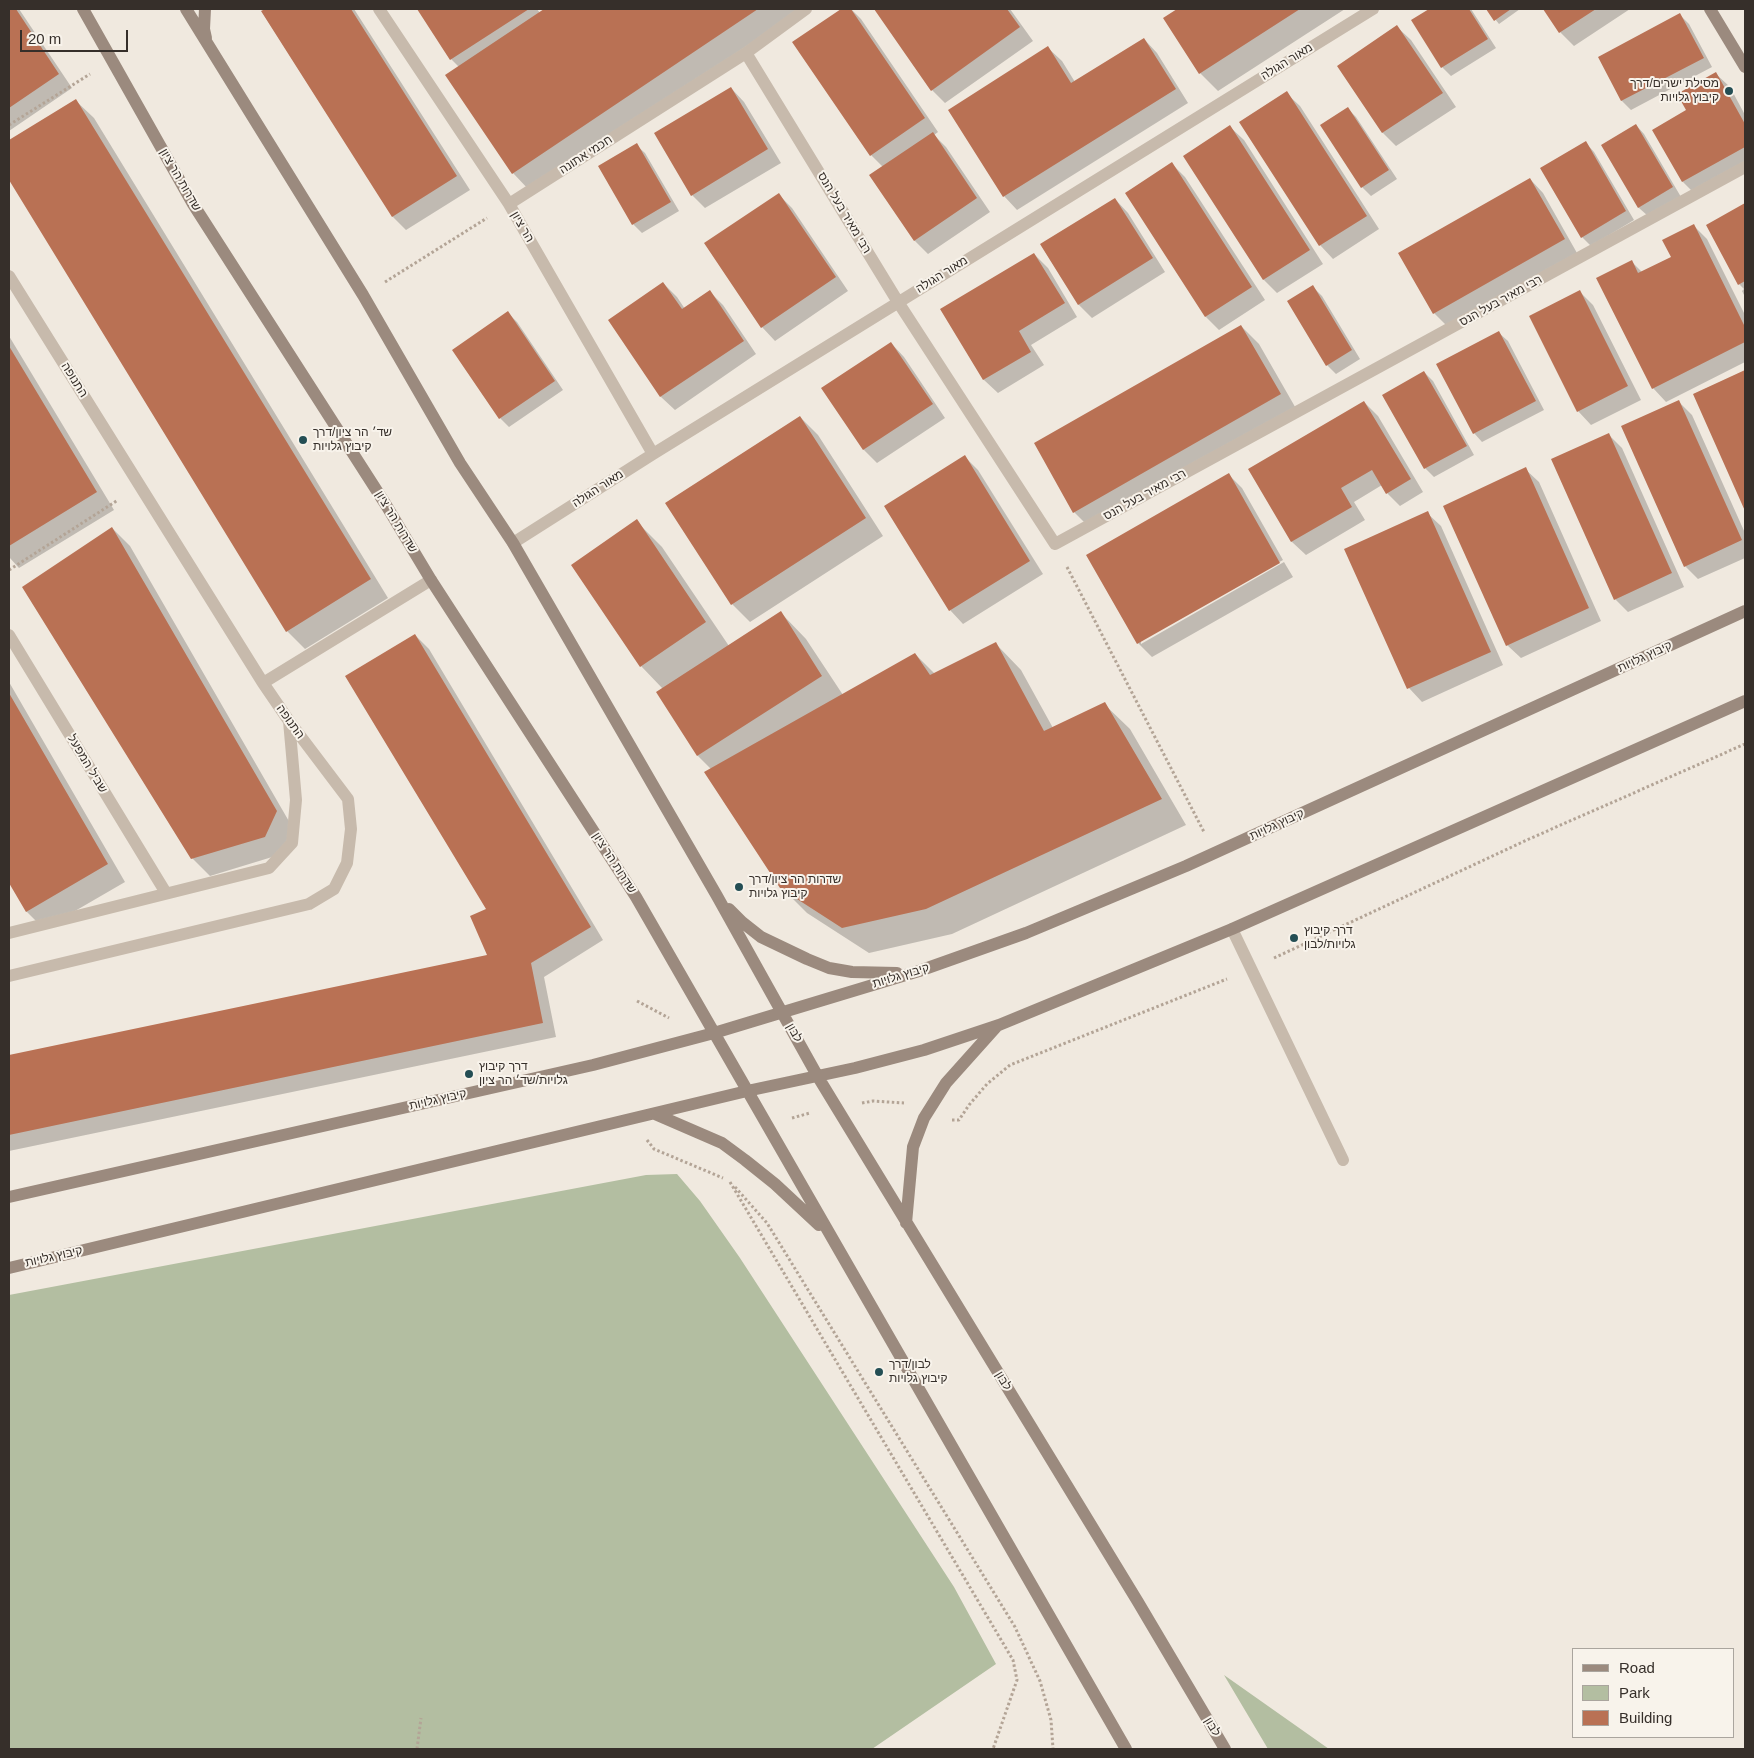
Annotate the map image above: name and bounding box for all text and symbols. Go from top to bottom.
scale bar [22,20,130,52]
text: 20 m [28,30,61,47]
street label: מאור הגולה [1259,40,1315,84]
place label: מסילת ישרים/דרך קיבוץ גלויות [1630,77,1719,105]
marker: מסילת ישרים/דרך קיבוץ גלויות [1723,85,1735,97]
street label: חכמי אתונה [557,133,615,177]
street label: שדרות הר ציון [156,146,204,214]
street label: רבי מאיר בעל הנס [814,170,874,256]
street label: הר ציון [507,209,537,245]
street label: מאור הגולה [914,253,970,297]
street label: רבי מאיר בעל הנס [1457,272,1545,330]
street label: התנופה [58,360,90,400]
place label: שד׳ הר ציון/דרך קיבוץ גלויות [313,426,392,454]
marker: שד׳ הר ציון/דרך קיבוץ גלויות [297,434,309,446]
street label: רבי מאיר בעל הנס [1101,466,1189,524]
street label: מאור הגולה [570,467,626,511]
street label: שדרות הר ציון [372,488,420,556]
street label: קיבוץ גלויות [1615,638,1675,676]
street label: התנופה [273,702,307,742]
street label: שביל המפעל [64,732,110,796]
street label: קיבוץ גלויות [1247,806,1307,844]
street label: שדרות הר ציון [589,830,639,896]
place label: שדרות הר ציון/דרך קיבוץ גלויות [749,873,841,901]
marker: שדרות הר ציון/דרך קיבוץ גלויות [733,881,745,893]
place label: דרך קיבוץ גלויות/לבון [1304,924,1356,952]
marker: דרך קיבוץ גלויות/לבון [1288,932,1300,944]
street label: קיבוץ גלויות [871,961,931,991]
street label: לבון [783,1021,805,1045]
place label: דרך קיבוץ גלויות/שד׳ הר ציון [479,1060,568,1088]
marker: דרך קיבוץ גלויות/שד׳ הר ציון [463,1068,475,1080]
street label: קיבוץ גלויות [408,1086,468,1114]
street label: קיבוץ גלויות [24,1243,84,1271]
place label: לבון/דרך קיבוץ גלויות [889,1358,947,1386]
marker: לבון/דרך קיבוץ גלויות [873,1366,885,1378]
street label: לבון [992,1369,1014,1393]
legend [1572,1648,1734,1738]
text: Road [1619,1659,1655,1676]
text: Park [1619,1684,1650,1701]
text: Building [1619,1709,1672,1726]
street label: לבון [1201,1715,1223,1739]

